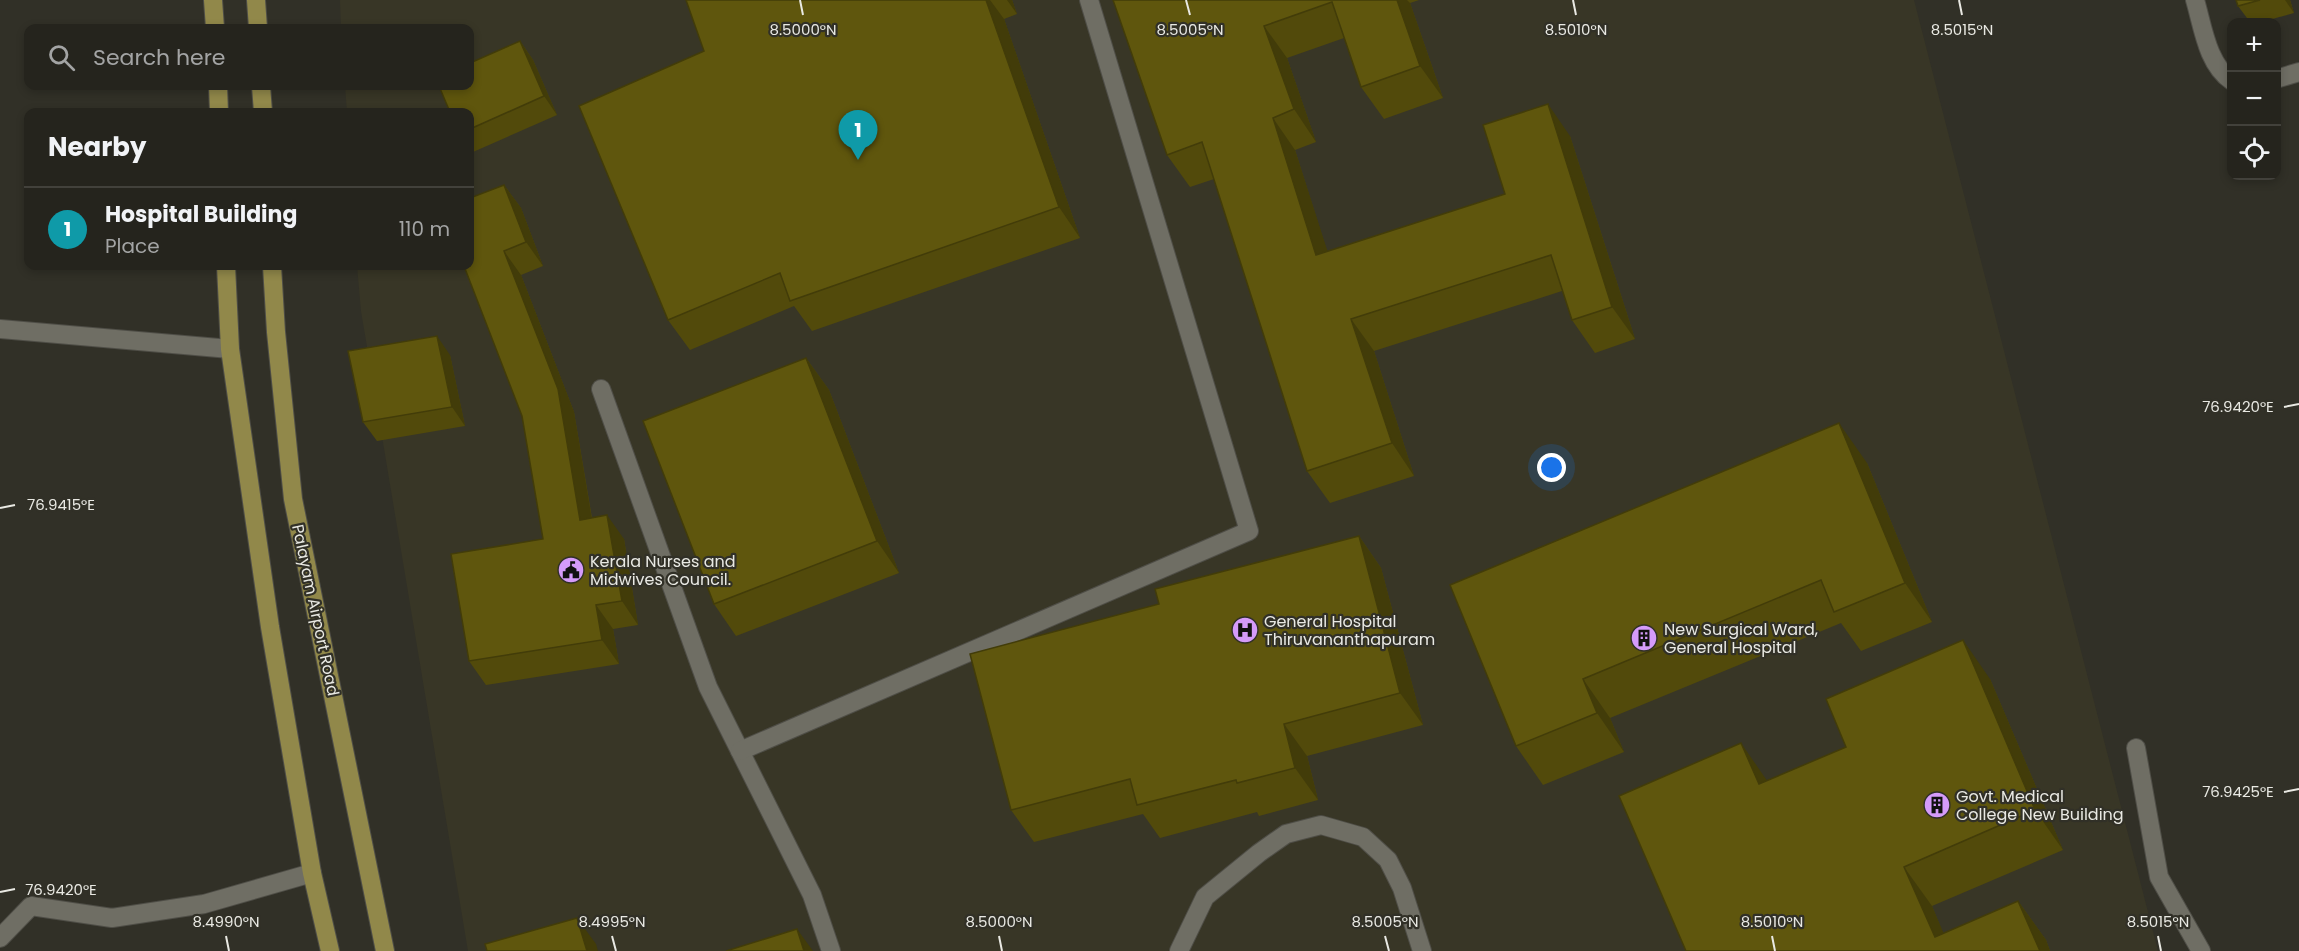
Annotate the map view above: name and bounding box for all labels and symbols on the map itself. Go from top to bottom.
text: 8.5000°N [770,19,837,40]
text: 8.5005°N [1157,19,1224,40]
text: 8.5010°N [1545,19,1607,40]
text: 8.5015°N [1931,19,1993,40]
pin: 1 [838,110,878,160]
text: 76.9420°E [2202,396,2274,417]
your location [1537,453,1566,482]
text: 76.9415°E [27,494,95,515]
street label: Palayam Airport Road [286,522,345,698]
place label: Kerala Nurses and Midwives Council. [590,550,736,591]
public building icon: Kerala Nurses and Midwives Council. [556,555,586,585]
place label: General Hospital Thiruvananthapuram [1264,610,1435,651]
hospital icon: General Hospital Thiruvananthapuram [1230,615,1260,645]
place label: New Surgical Ward, General Hospital [1664,618,1818,659]
building icon: New Surgical Ward, General Hospital [1629,623,1659,653]
text: 76.9425°E [2202,781,2274,802]
place label: Govt. Medical College New Building [1956,785,2124,826]
building icon: Govt. Medical College New Building [1922,790,1952,820]
text: 76.9420°E [25,879,97,900]
text: 8.4990°N [192,911,260,932]
text: 8.4995°N [578,911,646,932]
text: 8.5000°N [966,911,1033,932]
text: 8.5005°N [1352,911,1419,932]
text: 8.5010°N [1741,911,1803,932]
text: 8.5015°N [2127,911,2189,932]

